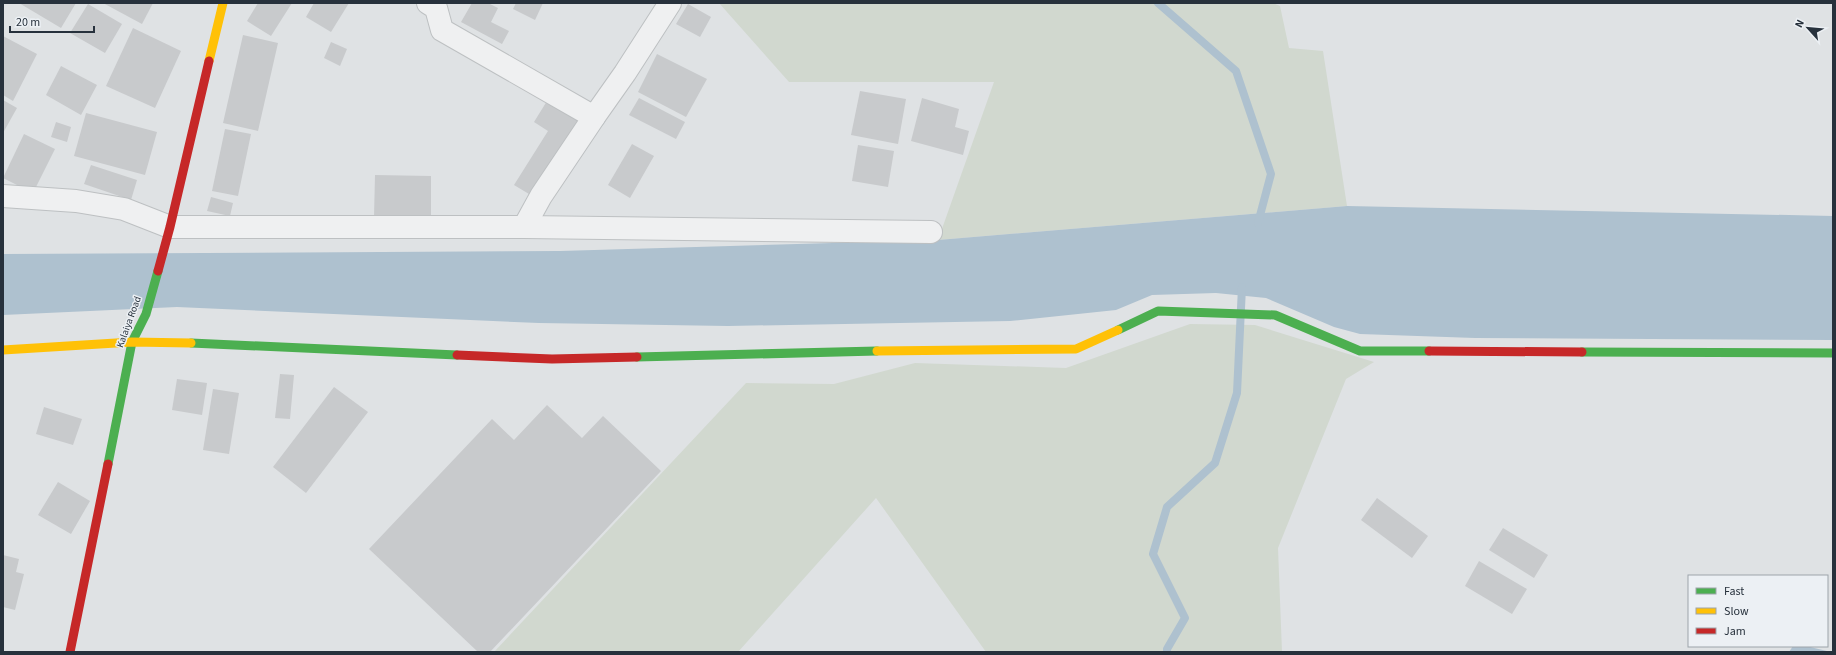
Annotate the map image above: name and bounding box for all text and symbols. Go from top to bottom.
scale bar [10,8,94,34]
north arrow [1788,8,1828,48]
text: 20 m [16,14,40,31]
text: N [1791,17,1808,30]
street label: Kalaiya Road [113,294,145,350]
legend [1688,575,1828,647]
text: Fast [1724,583,1744,600]
text: Slow [1724,603,1749,620]
text: Jam [1724,623,1746,640]

